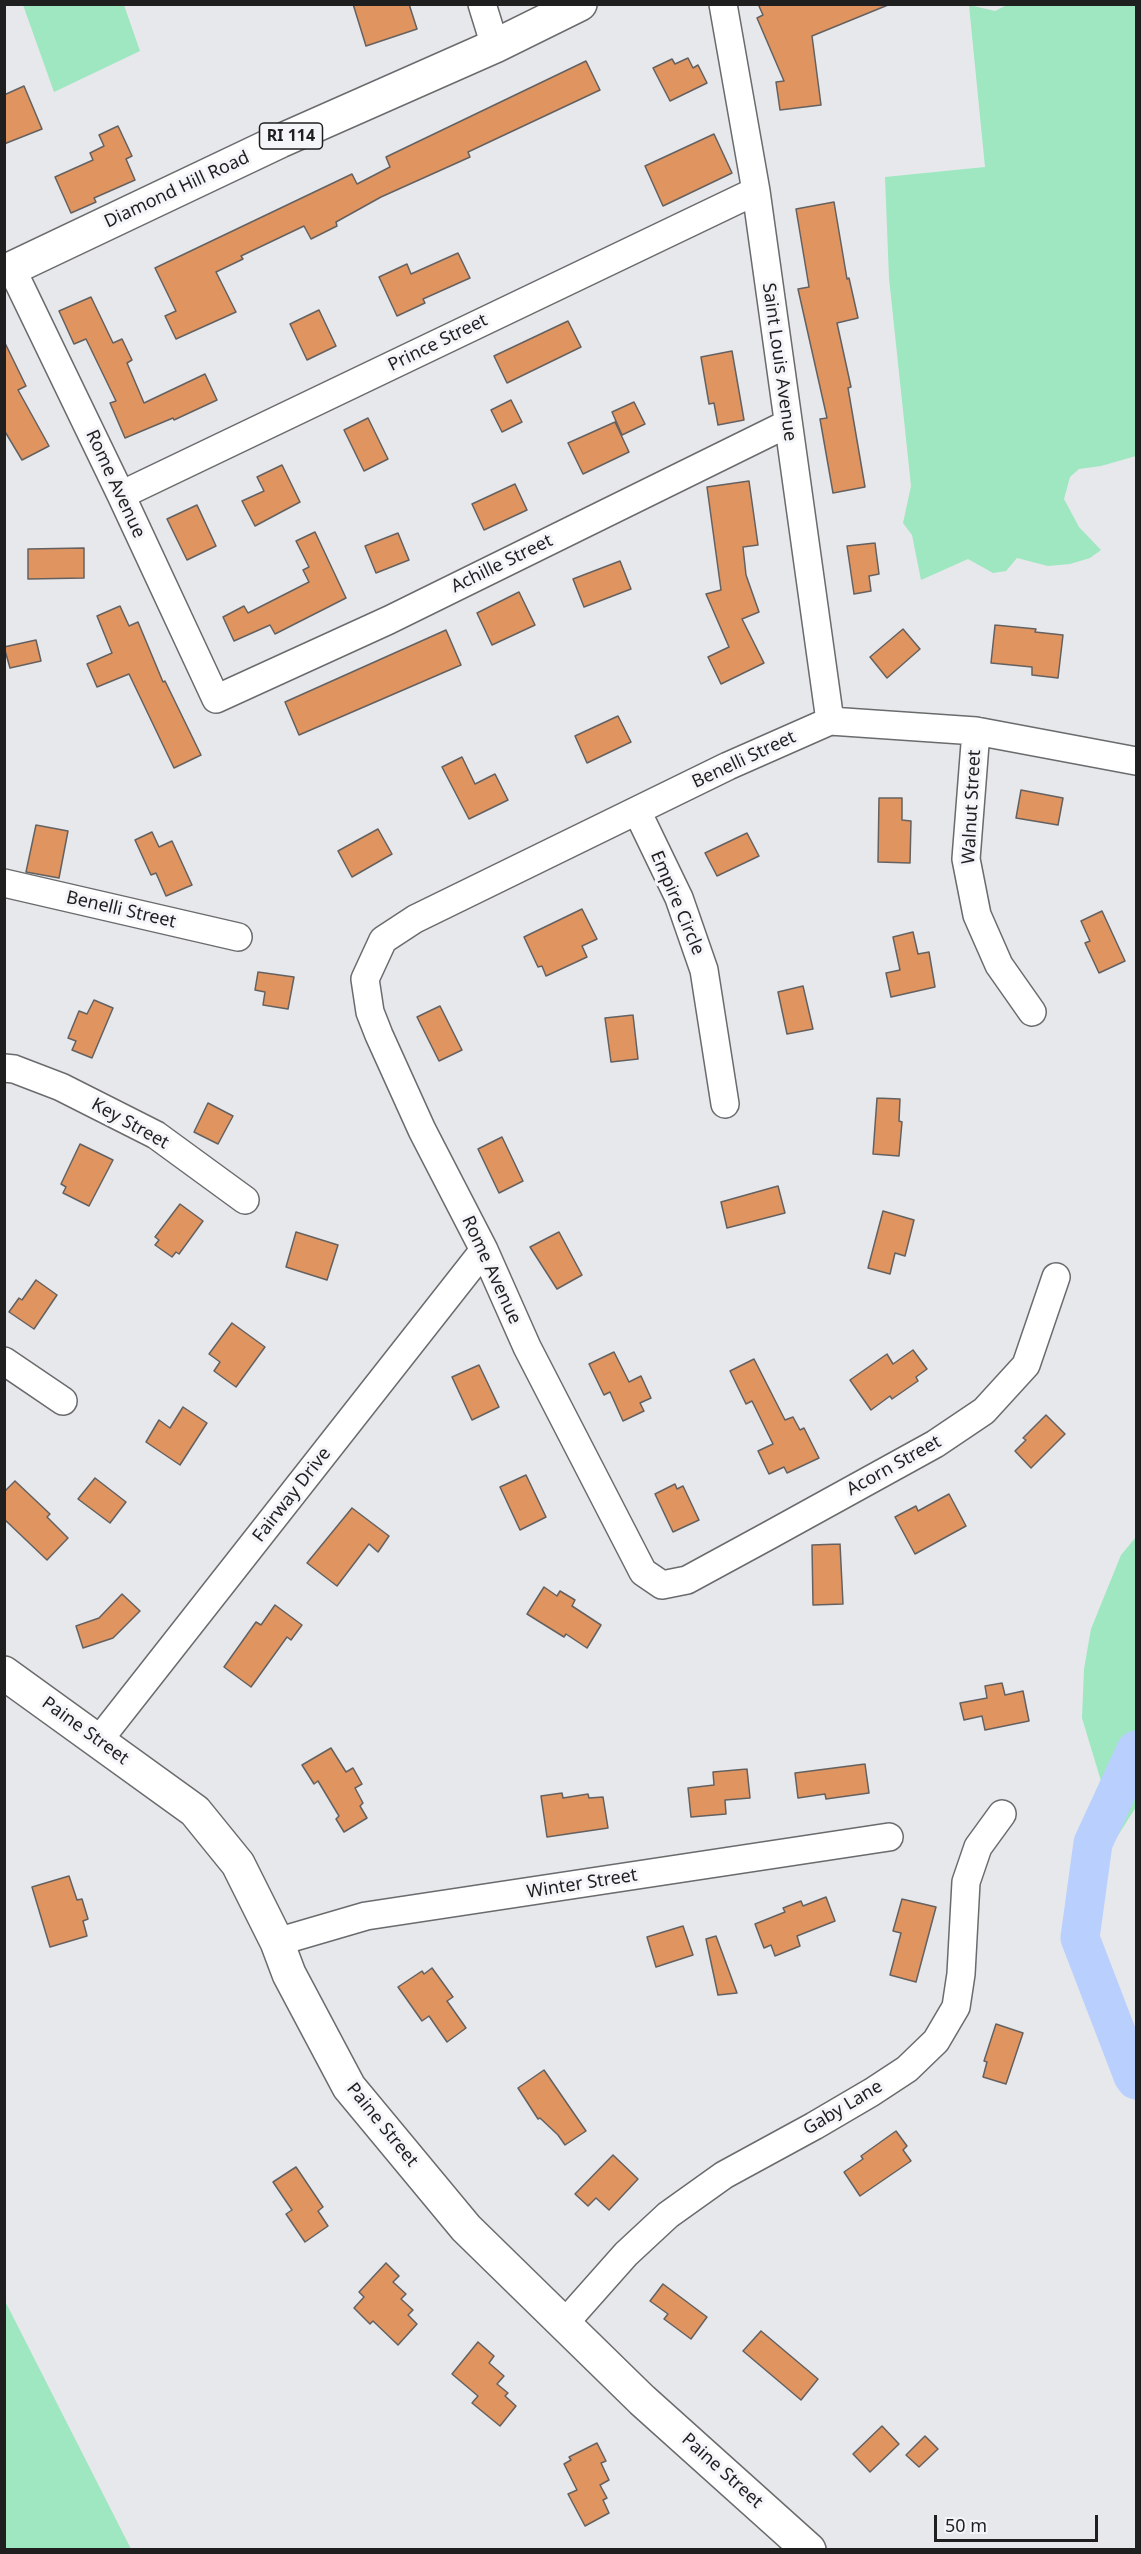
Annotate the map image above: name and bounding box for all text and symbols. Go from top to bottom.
road number: RI 114 [260,123,322,149]
street label: Diamond Hill Road [101,147,253,233]
street label: Saint Louis Avenue [757,282,801,442]
street label: Prince Street [385,310,491,376]
street label: Rome Avenue [81,426,149,542]
street label: Achille Street [448,530,556,598]
street label: Benelli Street [689,727,799,793]
street label: Walnut Street [958,749,986,865]
street label: Empire Circle [645,848,709,958]
street label: Benelli Street [64,887,178,933]
street label: Key Street [88,1094,172,1154]
street label: Rome Avenue [457,1212,525,1328]
street label: Acorn Street [843,1431,945,1501]
street label: Fairway Drive [248,1443,336,1547]
street label: Paine Street [37,1692,133,1770]
street label: Winter Street [525,1865,639,1903]
street label: Gaby Lane [799,2076,887,2140]
street label: Paine Street [342,2079,422,2171]
street label: Paine Street [677,2429,767,2513]
scale bar [937,2503,1100,2541]
text: 50 m [945,2513,987,2537]

